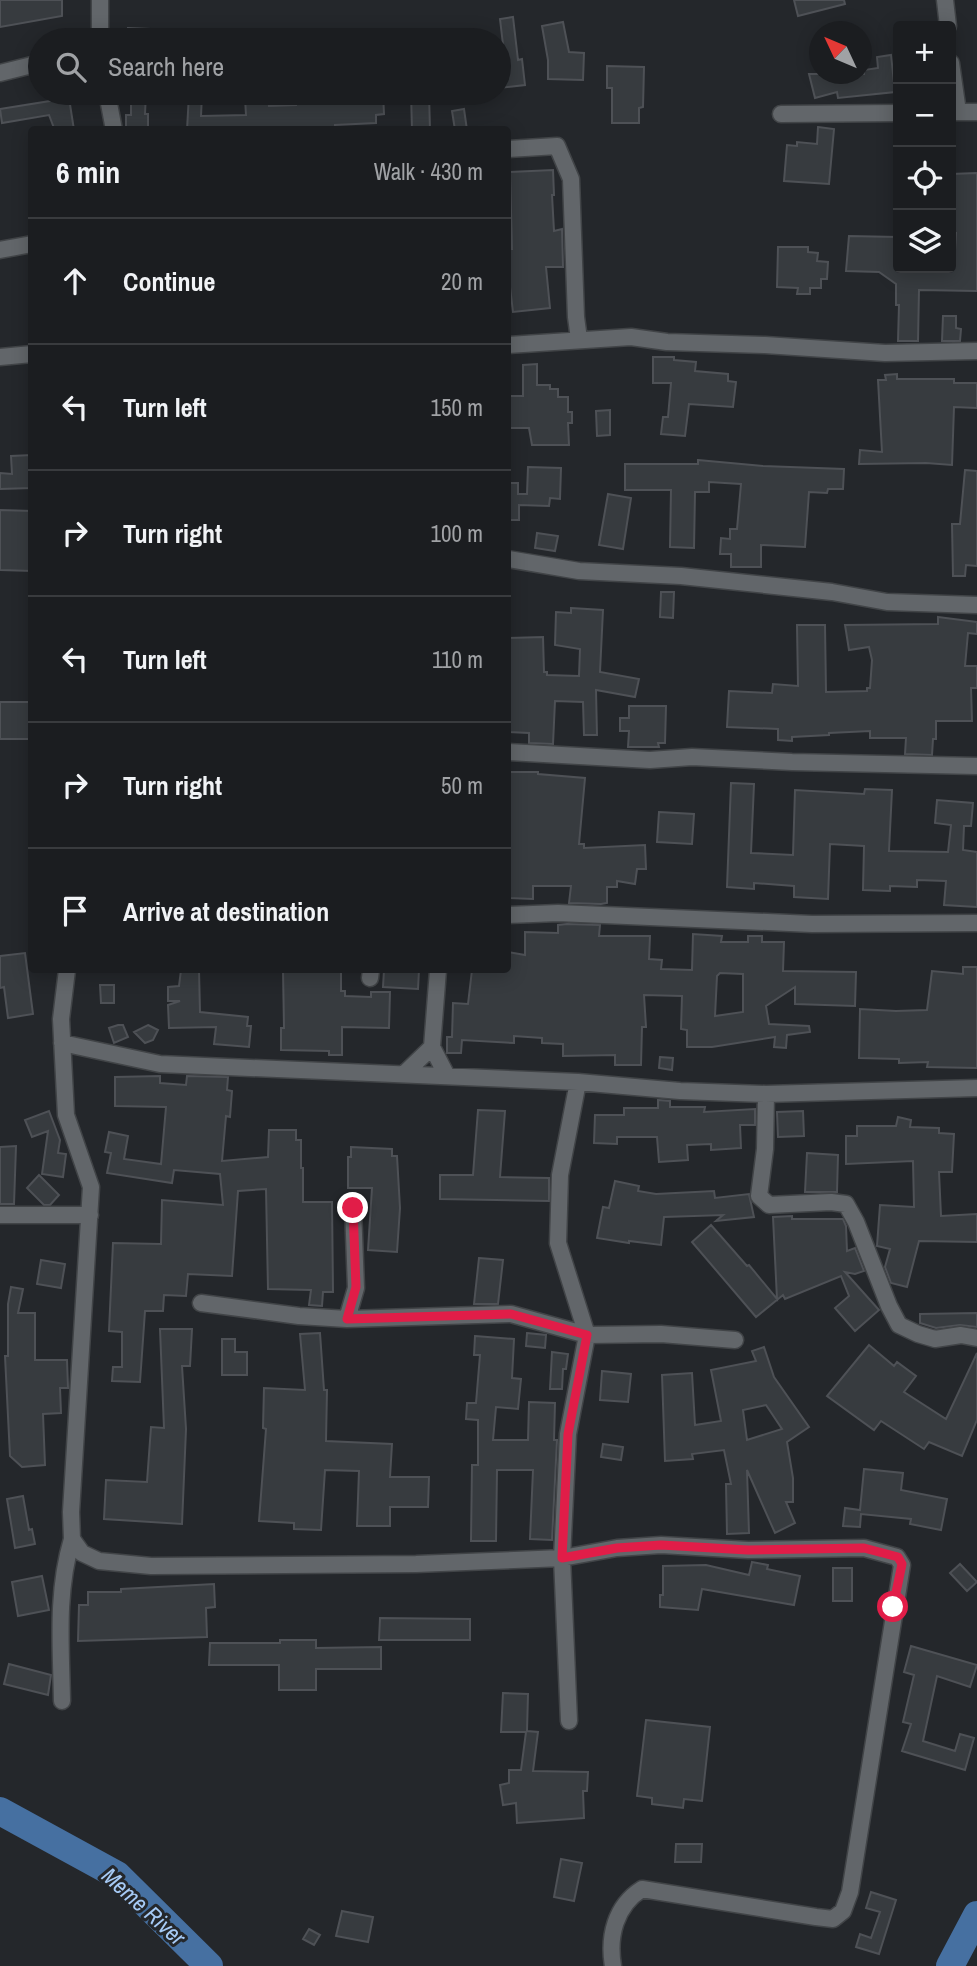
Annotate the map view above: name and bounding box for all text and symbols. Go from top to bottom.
north arrow [809,21,872,84]
map controls [893,21,956,273]
button: + [893,21,956,84]
search box [28,28,511,105]
icon: search [52,48,90,86]
text: Search here [108,49,224,84]
button: − [893,84,956,147]
button: locate [893,147,956,210]
text: 6 min [56,152,120,192]
text: Walk · 430 m [374,156,483,187]
button: layers [893,210,956,273]
icon: ahead [56,262,94,300]
text: Continue [123,264,215,299]
text: 20 m [441,266,483,297]
icon: left [56,388,94,426]
text: Turn left [123,390,207,425]
text: 150 m [431,392,483,423]
icon: right [56,514,94,552]
text: Turn right [123,516,222,551]
text: 100 m [431,518,483,549]
icon: left [56,640,94,678]
text: Turn left [123,642,207,677]
text: 110 m [432,644,483,675]
icon: right [56,766,94,804]
text: Turn right [123,768,222,803]
text: 50 m [441,770,483,801]
icon: arrive [56,892,94,930]
text: Arrive at destination [123,894,329,929]
route end [337,1192,368,1223]
route start [877,1591,908,1622]
water label: Meme River [95,1860,193,1952]

